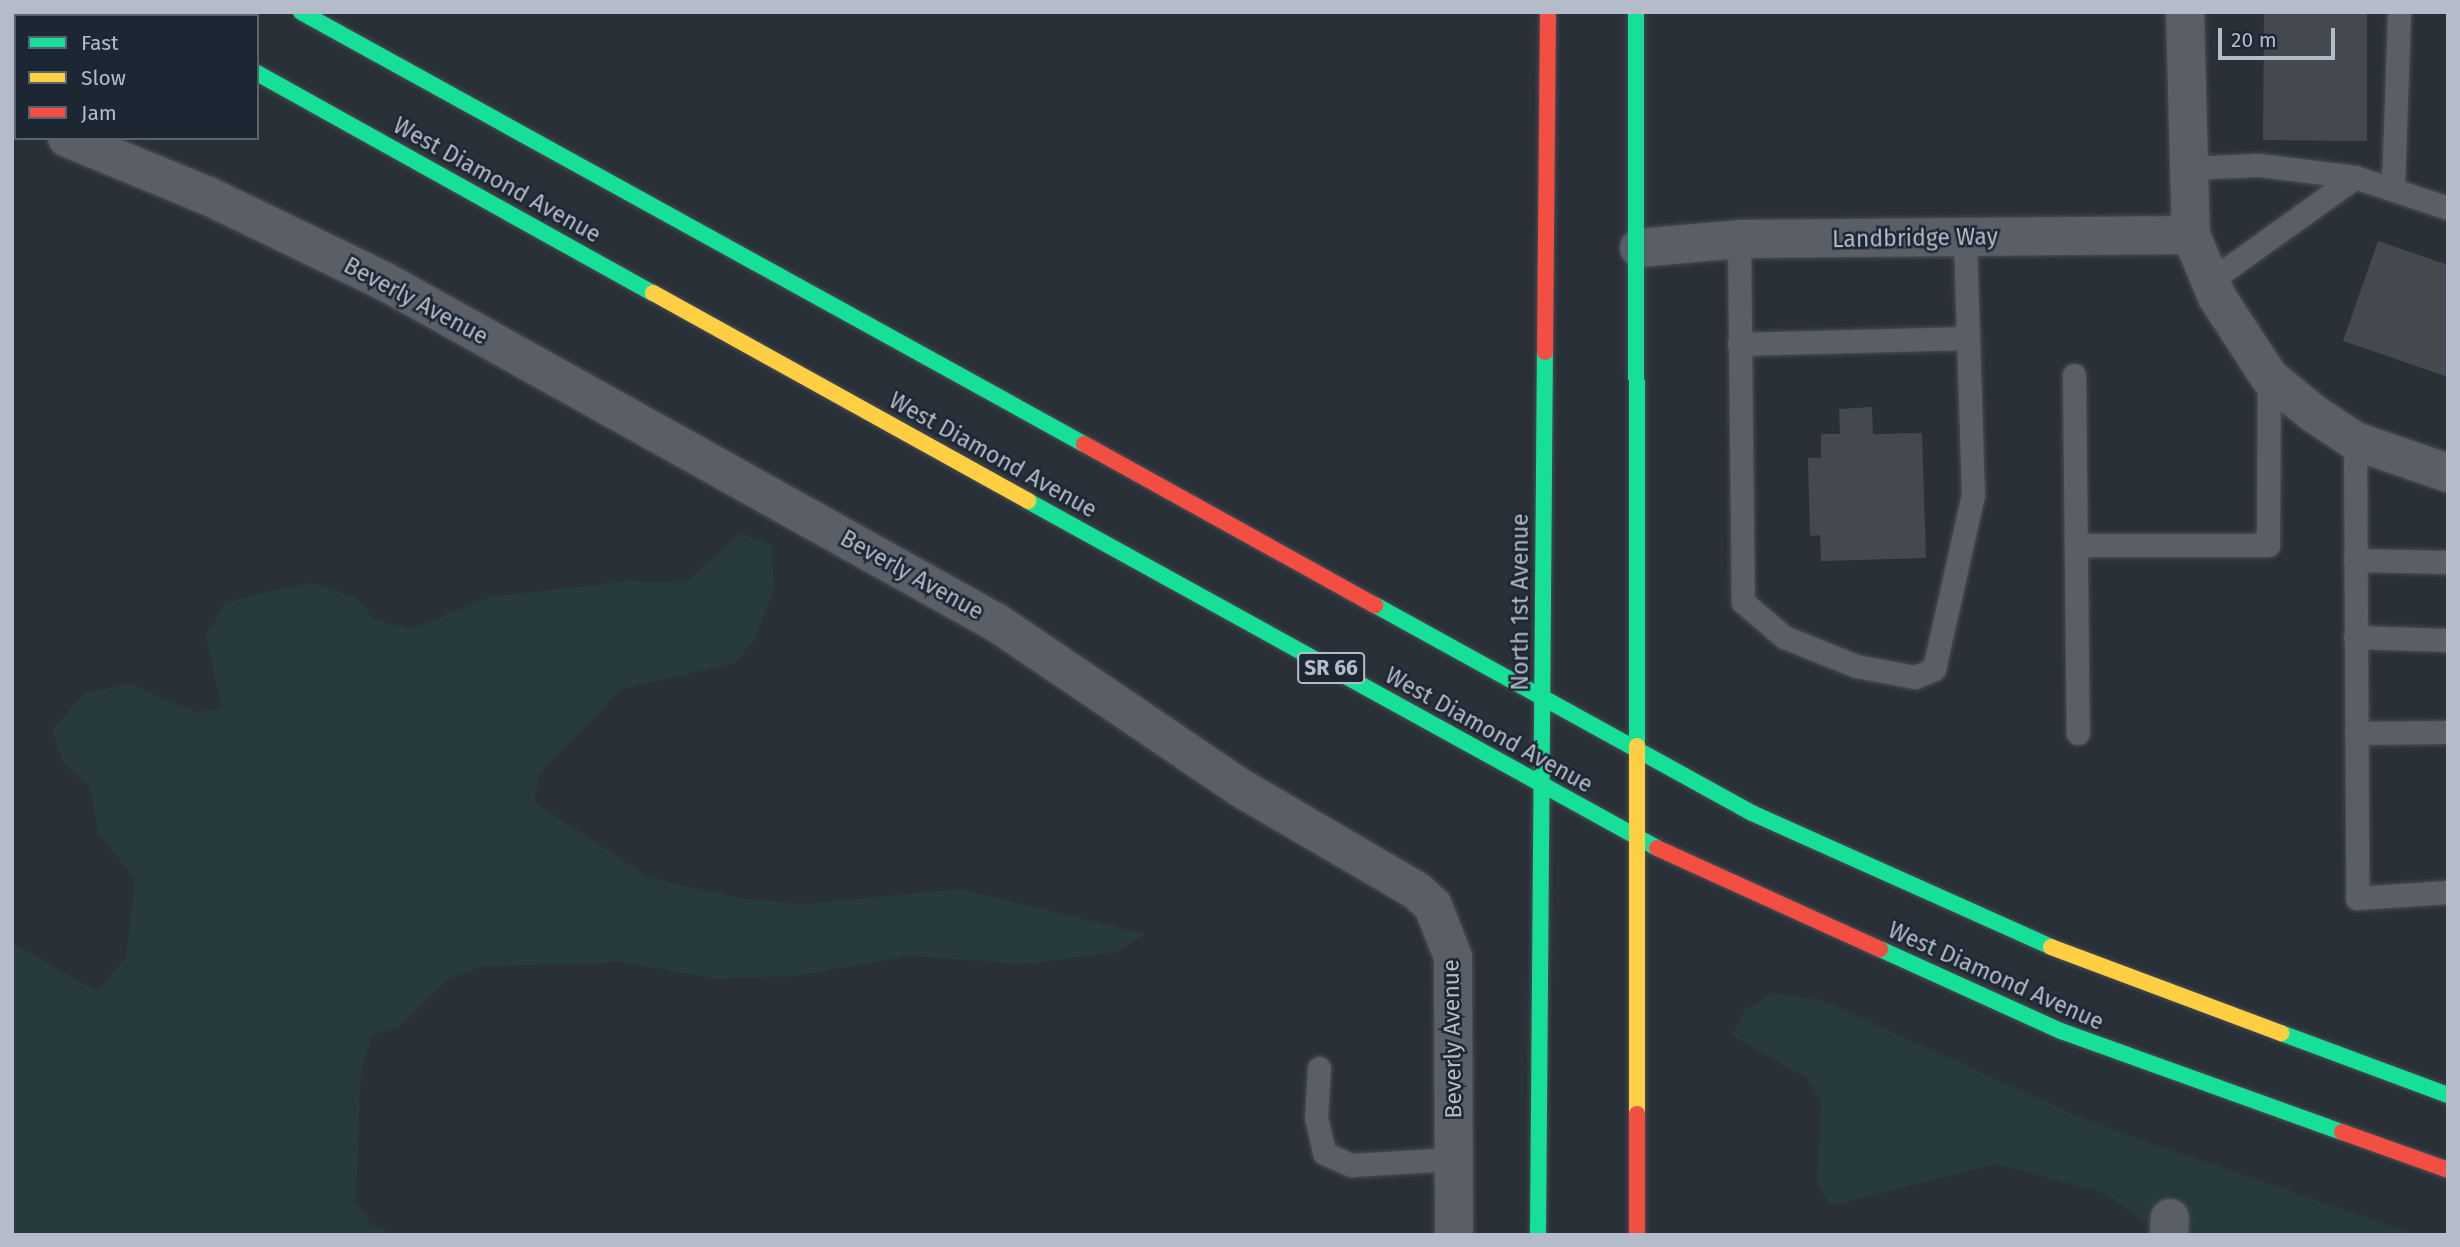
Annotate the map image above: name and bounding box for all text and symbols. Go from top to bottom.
legend [14,14,259,140]
scale bar [2222,14,2339,58]
text: 20 m [2231,27,2277,53]
text: Fast [81,30,119,56]
text: Slow [81,65,126,91]
text: Jam [81,100,117,126]
street label: West Diamond Avenue [388,111,606,249]
street label: Landbridge Way [1832,223,1998,253]
street label: Beverly Avenue [339,251,493,351]
street label: West Diamond Avenue [884,386,1102,524]
street label: North 1st Avenue [1506,513,1534,691]
street label: Beverly Avenue [836,524,988,626]
road number: SR 66 [1296,650,1366,686]
street label: West Diamond Avenue [1380,661,1598,799]
street label: West Diamond Avenue [1884,916,2108,1036]
street label: Beverly Avenue [1437,959,1467,1119]

